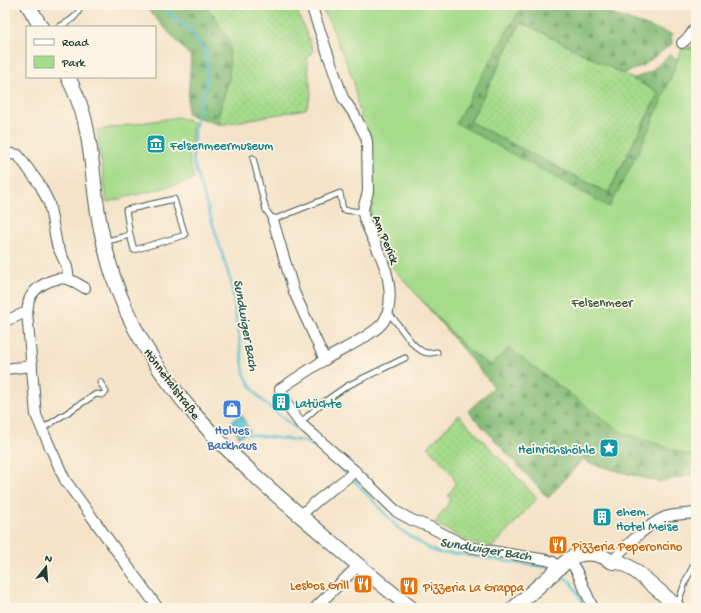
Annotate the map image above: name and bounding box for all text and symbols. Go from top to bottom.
legend [26,26,156,78]
text: Road [62,37,89,51]
text: Park [61,57,87,71]
museum icon: Felsenmeermuseum [145,133,167,155]
place label: Felsenmeermuseum [169,139,273,154]
street label: Am Perick [368,213,402,268]
water label: Sundwiger Bach [228,278,261,373]
park label: Felsenmeer [570,296,634,311]
street label: Hönnetalstraße [139,346,203,423]
building icon: Latüchte [270,391,292,413]
place label: Latüchte [295,397,342,412]
shop icon: Holves Backhaus [221,398,243,420]
place label: Holves Backhaus [206,424,258,454]
place icon: Heinrichshöhle [598,437,620,459]
place label: Heinrichshöhle [518,443,595,458]
place label: ehem. Hotel Meise [616,505,678,535]
building icon: ehem. Hotel Meise [591,506,613,528]
restaurant icon: Pizzeria Peperoncino [547,534,569,556]
water label: Sundwiger Bach [439,535,533,566]
place label: Pizzeria Peperoncino [571,540,683,555]
north arrow [26,547,66,587]
text: N [43,553,54,566]
restaurant icon: Lesbos Grill [352,573,374,595]
restaurant icon: Pizzeria La Grappa [398,575,420,597]
place label: Lesbos Grill [290,579,349,594]
place label: Pizzeria La Grappa [422,581,525,596]

